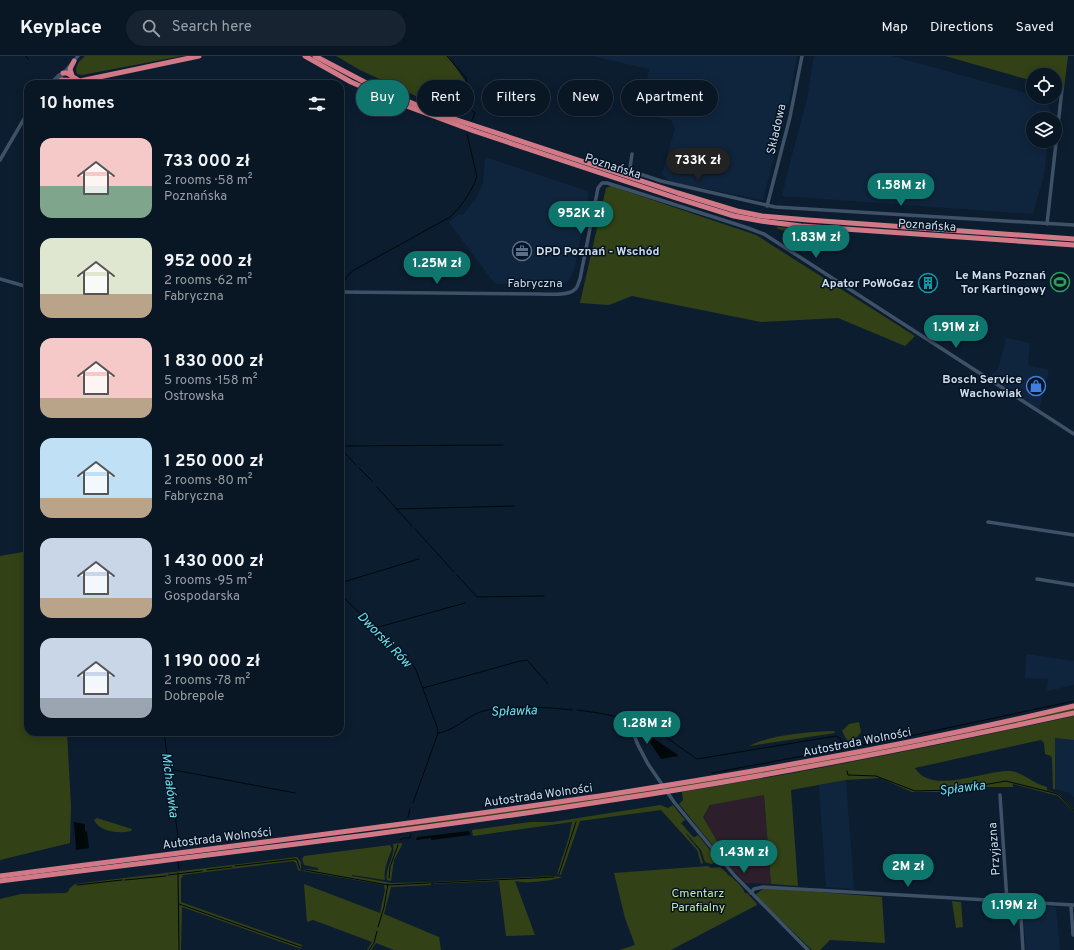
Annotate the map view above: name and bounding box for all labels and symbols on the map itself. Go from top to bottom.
street label: Składowa [763,102,791,156]
pin: 733K zł [661,148,735,182]
street label: Poznańska [582,150,643,184]
pin: 1.58M zł [860,173,942,207]
pin: 952K zł [544,201,618,235]
street label: Poznańska [897,216,957,236]
pin: 1.83M zł [775,225,857,259]
office icon: DPD Poznań - Wschód [511,240,533,262]
place label: DPD Poznań - Wschód [536,244,660,260]
pin: 1.25M zł [396,251,478,285]
place label: Le Mans Poznań Tor Kartingowy [955,268,1046,298]
sports icon: Le Mans Poznań Tor Kartingowy [1049,271,1071,293]
building icon: Apator PoWoGaz [917,272,939,294]
street label: Fabryczna [508,276,562,292]
place label: Apator PoWoGaz [821,276,914,292]
pin: 1.91M zł [915,315,997,349]
place label: Bosch Service Wachowiak [942,372,1022,402]
shop icon: Bosch Service Wachowiak [1025,375,1047,397]
water label: Dworski Rów [353,609,415,672]
water label: Spławka [491,703,538,721]
pin: 1.28M zł [606,711,688,745]
street label: Autostrada Wolności [802,725,913,761]
water label: Michałówka [157,752,181,819]
water label: Spławka [938,778,986,800]
street label: Autostrada Wolności [483,780,594,812]
street label: Przyjazna [985,822,1005,876]
street label: Autostrada Wolności [162,824,273,854]
pin: 1.43M zł [703,840,785,874]
pin: 2M zł [880,854,936,888]
park label: Cmentarz Parafialny [671,886,725,916]
pin: 1.19M zł [973,893,1055,927]

